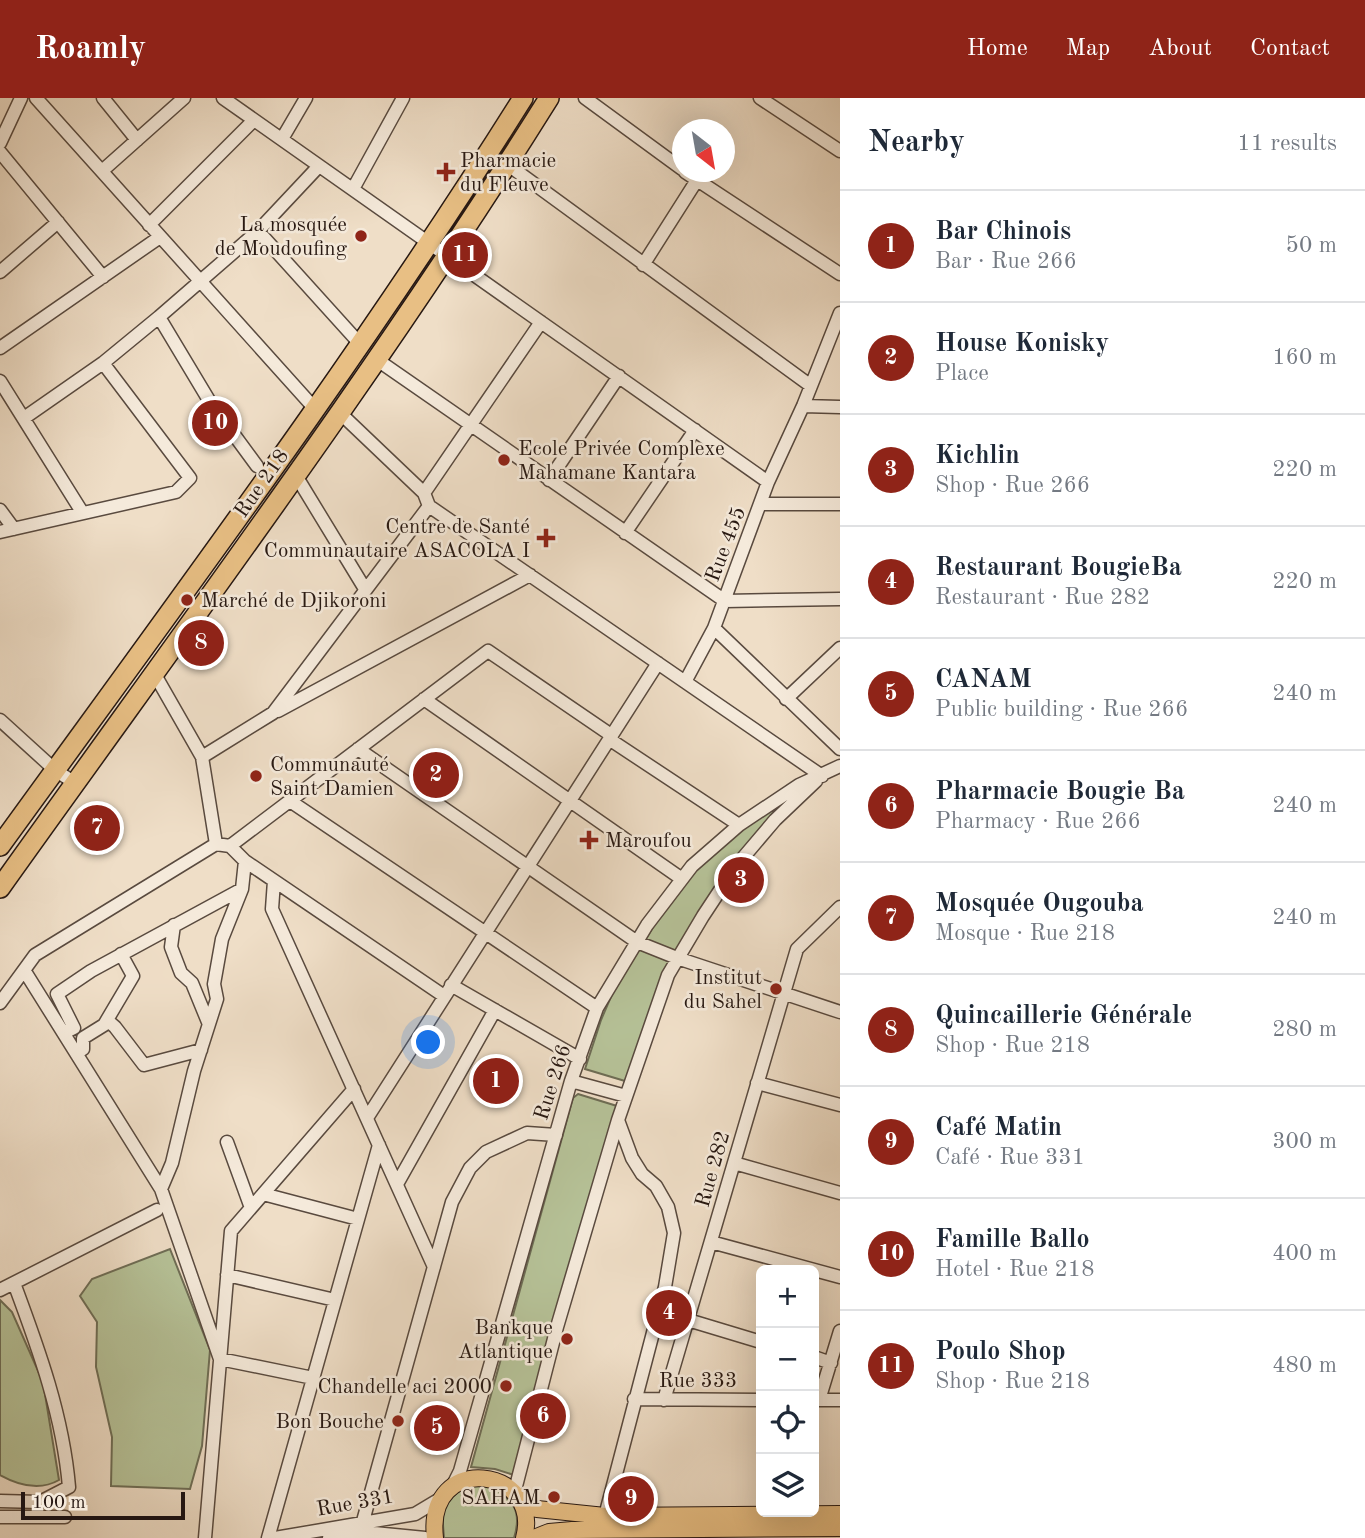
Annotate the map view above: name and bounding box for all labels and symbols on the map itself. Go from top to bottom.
north arrow [672,119,735,182]
place label: Pharmacie du Fleuve [460,151,556,196]
marker: Pharmacie du Fleuve [438,164,454,180]
place label: La mosquée de Moudoufing [215,215,348,260]
marker: La mosquée de Moudoufing [353,228,369,244]
pin: 11 [442,229,488,281]
pin: 10 [192,397,238,449]
place label: Ecole Privée Complexe Mahamane Kantara [518,439,725,484]
street label: Rue 218 [231,446,293,522]
marker: Ecole Privée Complexe Mahamane Kantara [496,452,512,468]
street label: Rue 455 [703,504,750,585]
place label: Centre de Santé Communautaire ASACOLA I [264,517,530,562]
marker: Centre de Santé Communautaire ASACOLA I [536,528,556,548]
place label: Marché de Djikoroni [201,591,386,612]
marker: Marché de Djikoroni [179,592,195,608]
pin: 8 [178,617,224,669]
pin: 2 [413,749,459,801]
place label: Communauté Saint Damien [270,755,394,800]
marker: Communauté Saint Damien [248,768,264,784]
pin: 7 [74,802,120,854]
marker: Maroufou [579,830,599,850]
place label: Maroufou [605,831,692,852]
pin: 3 [718,854,764,906]
place label: Institut du Sahel [684,968,762,1013]
marker: Institut du Sahel [768,981,784,997]
your location [411,1025,445,1059]
street label: Rue 266 [531,1042,576,1123]
pin: 1 [473,1055,519,1107]
street label: Rue 282 [693,1129,734,1210]
pin: 4 [646,1287,692,1339]
place label: Bankque Atlantique [458,1318,553,1363]
marker: Bankque Atlantique [559,1331,575,1347]
street label: Rue 333 [659,1371,737,1392]
place label: Chandelle aci 2000 [317,1377,492,1398]
marker: Chandelle aci 2000 [498,1378,514,1394]
pin: 6 [520,1390,566,1442]
pin: 5 [414,1402,460,1454]
place label: Bon Bouche [276,1412,384,1433]
marker: Bon Bouche [390,1413,406,1429]
pin: 9 [608,1473,654,1525]
street label: Rue 331 [315,1486,396,1521]
place label: SAHAM [461,1488,540,1509]
scale bar [21,1489,186,1521]
marker: SAHAM [546,1489,562,1505]

